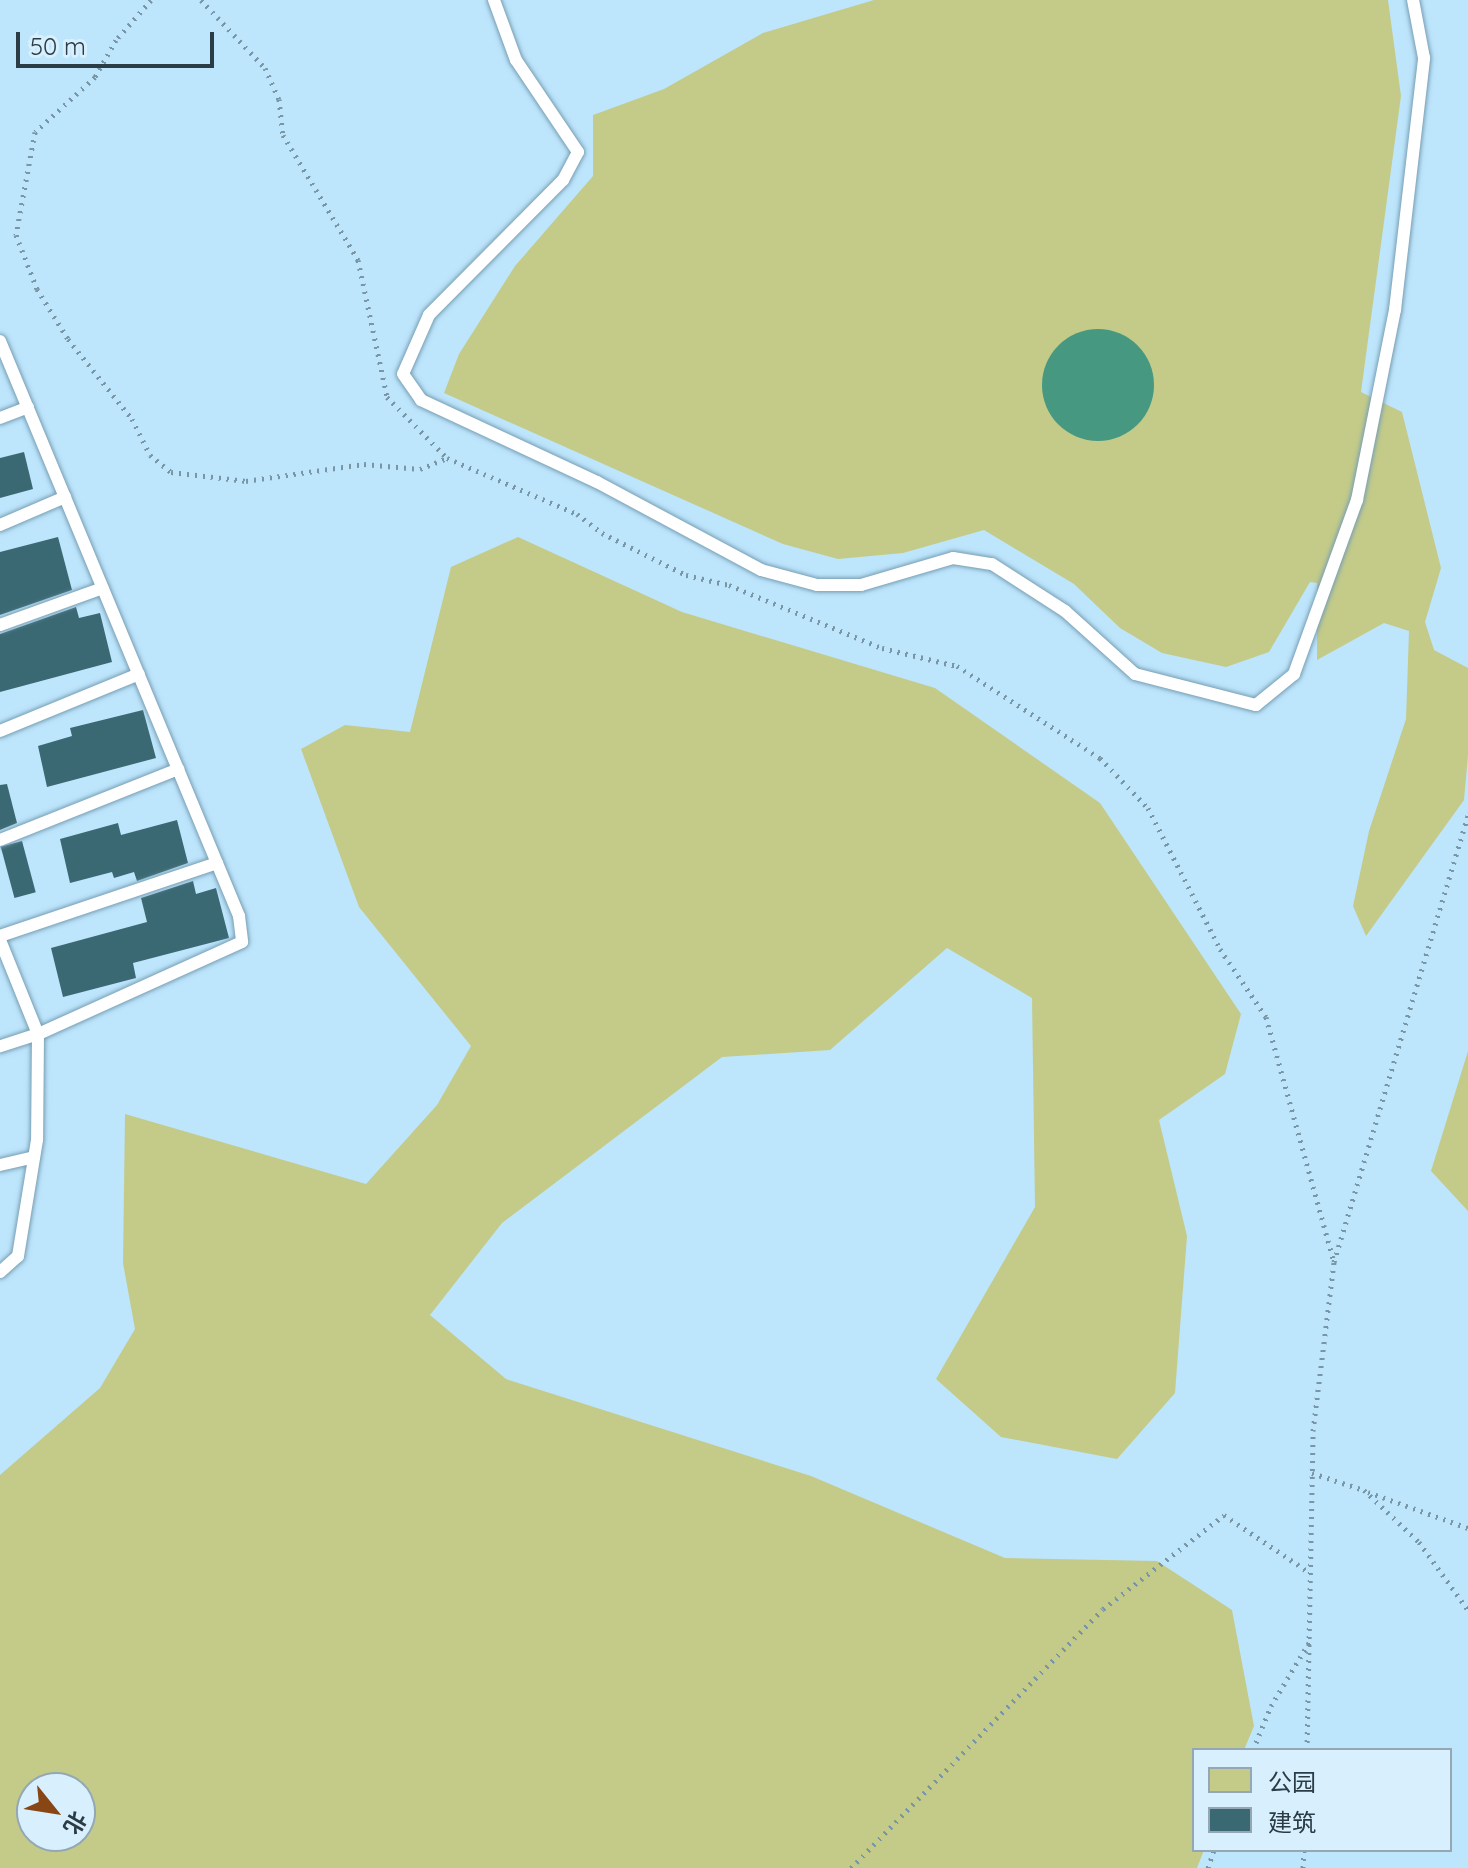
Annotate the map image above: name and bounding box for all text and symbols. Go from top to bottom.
scale bar [20,16,218,66]
text: 50 m [30,31,86,61]
legend [1192,1748,1452,1852]
text: 公园 [1268,1767,1316,1797]
north arrow [16,1772,96,1852]
text: 北 [57,1806,93,1840]
text: 建筑 [1268,1807,1316,1837]

